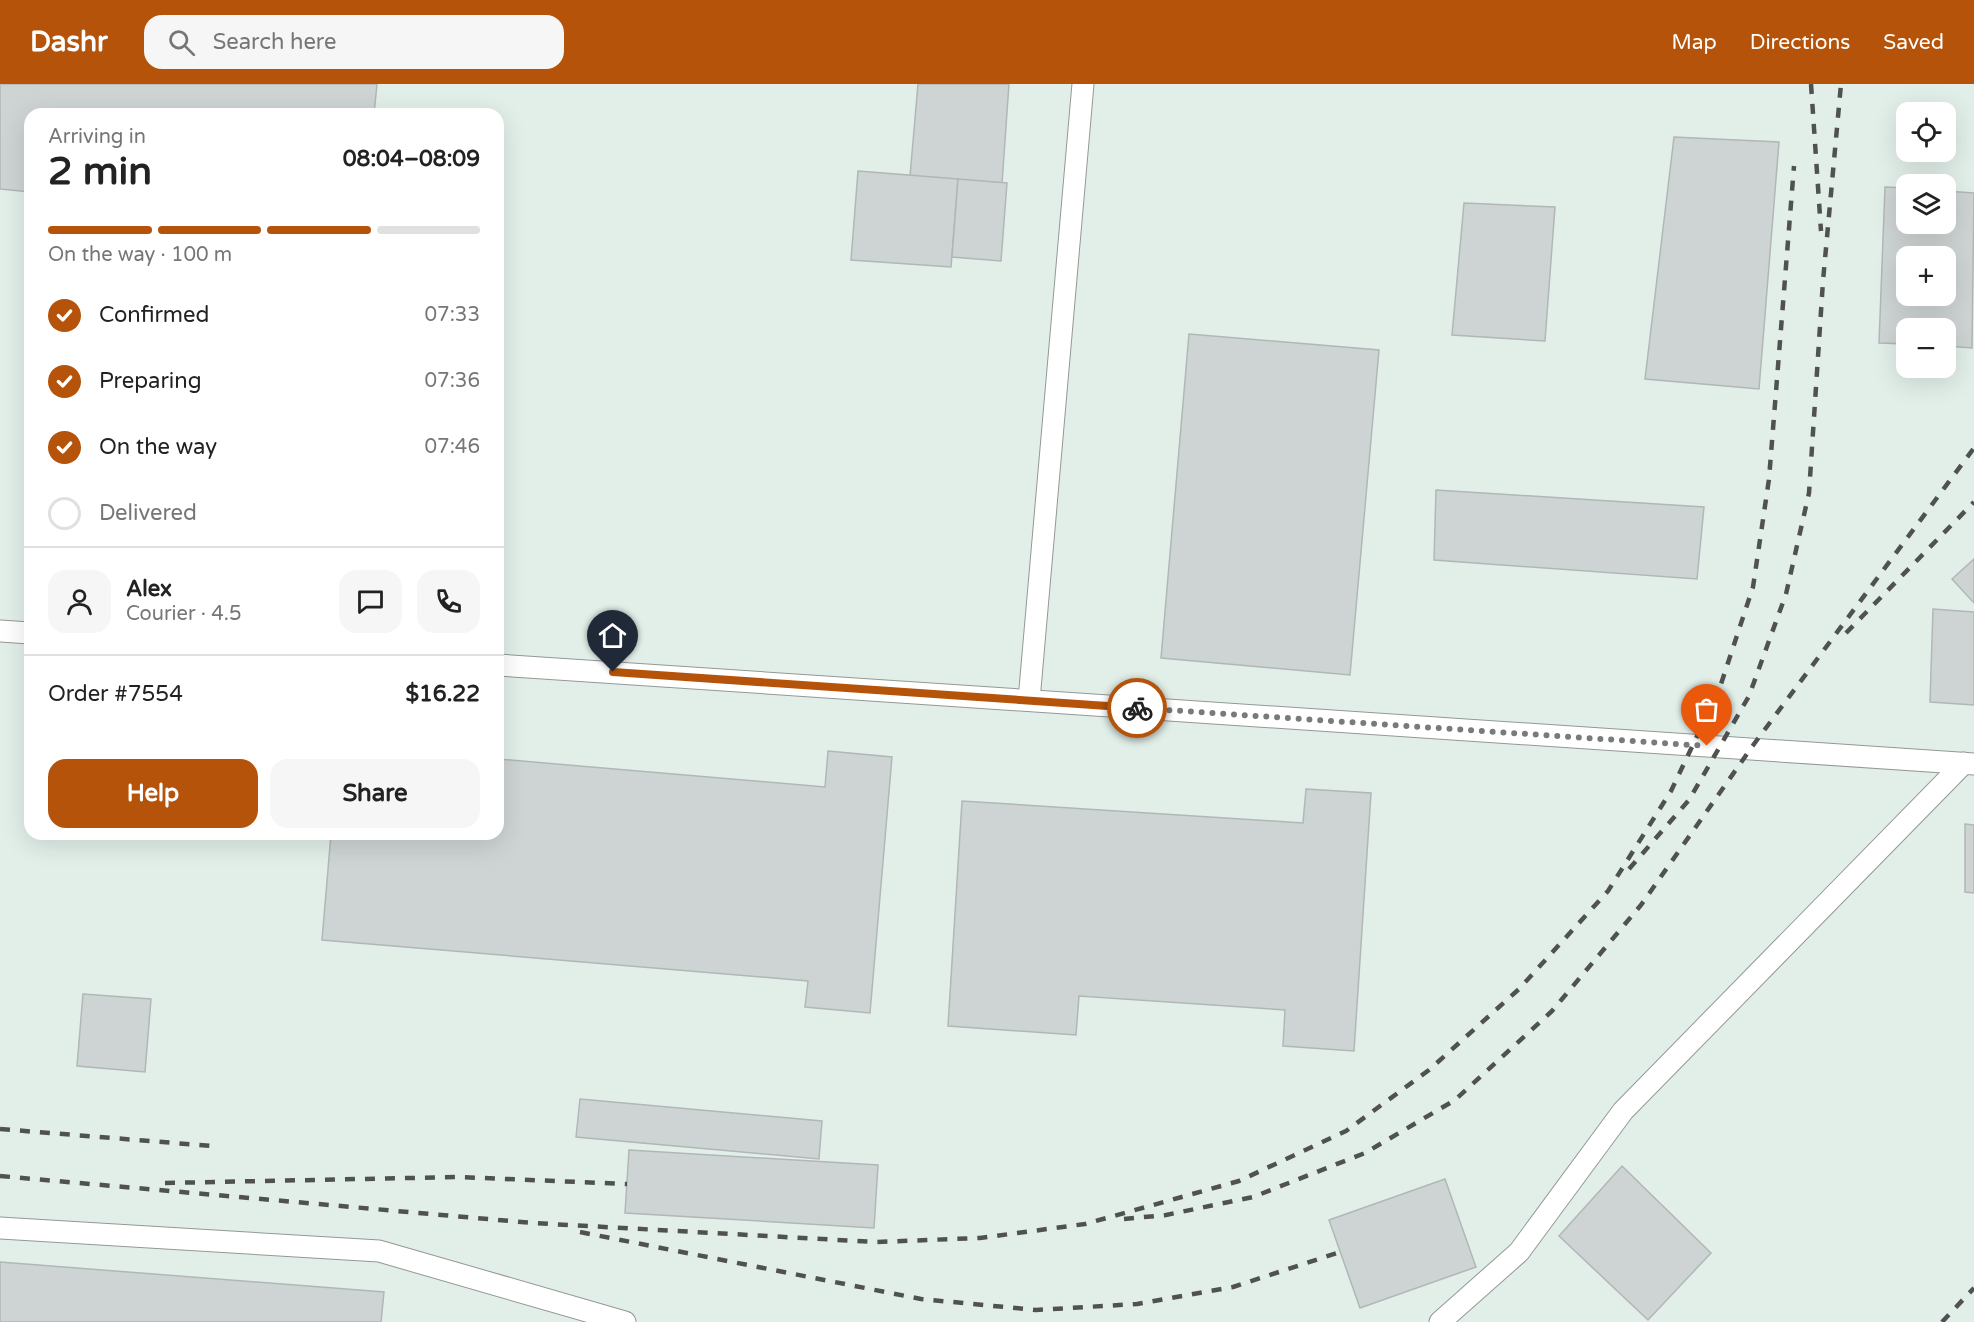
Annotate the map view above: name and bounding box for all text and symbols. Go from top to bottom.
search box [144,15,564,69]
text: Dashr [30,25,108,59]
icon: search [165,26,198,59]
text: Search here [213,29,336,55]
text: Map [1671,30,1717,55]
text: Directions [1750,30,1850,55]
text: Saved [1883,30,1944,55]
map controls [1896,102,1956,378]
button: locate [1896,102,1956,162]
text: Arriving in [48,125,146,149]
text: 08:04–08:09 [343,146,480,172]
text: 2 min [48,148,152,195]
button: layers [1896,174,1956,234]
text: On the way · 100 m [48,243,232,267]
button: + [1896,246,1956,306]
icon: check [48,299,81,332]
text: Confirmed [99,302,209,328]
text: 07:33 [425,303,480,327]
button: − [1896,318,1956,378]
icon: check [48,365,81,398]
text: Preparing [99,368,202,394]
text: 07:36 [425,369,480,393]
icon: check [48,431,81,464]
text: On the way [99,434,217,460]
text: 07:46 [425,435,480,459]
text: Delivered [99,500,197,526]
button: person [48,570,111,633]
button: chat [339,570,402,633]
button: phone [417,570,480,633]
text: Alex [126,576,172,602]
text: Courier · 4.5 [126,602,241,626]
pin [587,610,638,672]
icon: home [596,619,629,652]
courier [1107,678,1167,738]
text: Order #7554 [48,681,183,707]
text: $16.22 [405,681,480,707]
pin [1681,684,1732,746]
icon: bike [1121,692,1154,725]
icon: bag [1690,693,1723,726]
button: Help [48,759,258,828]
button: Share [270,759,480,828]

